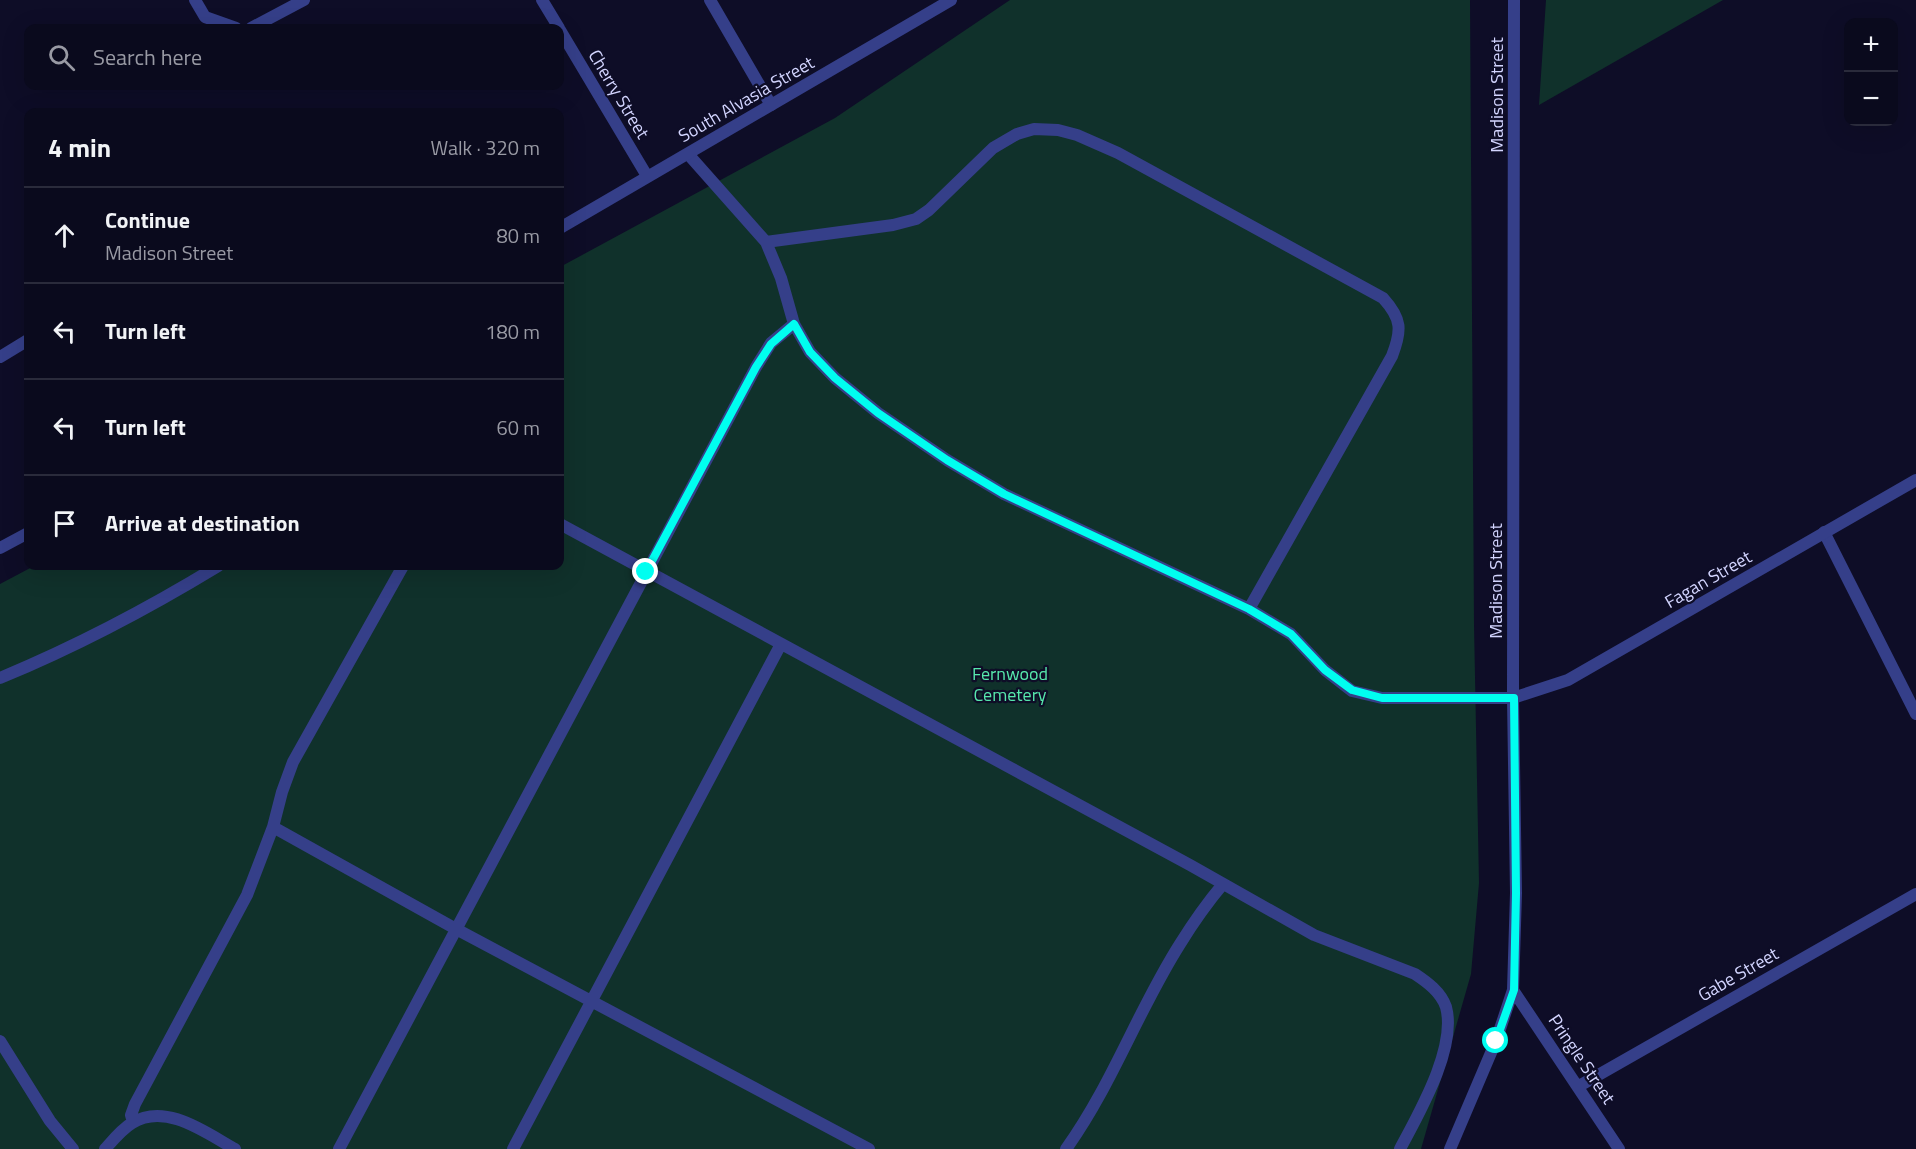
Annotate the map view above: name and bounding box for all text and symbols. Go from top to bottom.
map controls [1844,18,1898,126]
button: + [1844,18,1898,72]
search box [24,24,564,90]
street label: Madison Street [1483,37,1510,153]
text: Search here [93,40,202,74]
icon: search [45,41,78,74]
street label: Cherry Street [582,44,657,144]
street label: South Alvasia Street [673,49,820,149]
button: − [1844,72,1898,126]
text: 4 min [48,128,111,167]
text: Walk · 320 m [431,132,540,163]
text: Continue [105,203,190,237]
icon: ahead [48,219,81,252]
text: 80 m [496,220,540,251]
text: Madison Street [105,237,233,268]
text: Turn left [105,314,186,348]
icon: left [48,315,81,348]
text: 180 m [485,316,540,347]
text: Turn left [105,410,186,444]
icon: left [48,411,81,444]
text: 60 m [496,412,540,443]
text: Arrive at destination [105,506,300,540]
icon: arrive [48,507,81,540]
street label: Madison Street [1482,523,1509,639]
street label: Fagan Street [1660,543,1757,615]
route end [632,558,658,584]
park label: Fernwood Cemetery [972,660,1048,708]
street label: Gabe Street [1693,940,1784,1008]
street label: Pringle Street [1542,1009,1622,1110]
route start [1482,1027,1508,1053]

